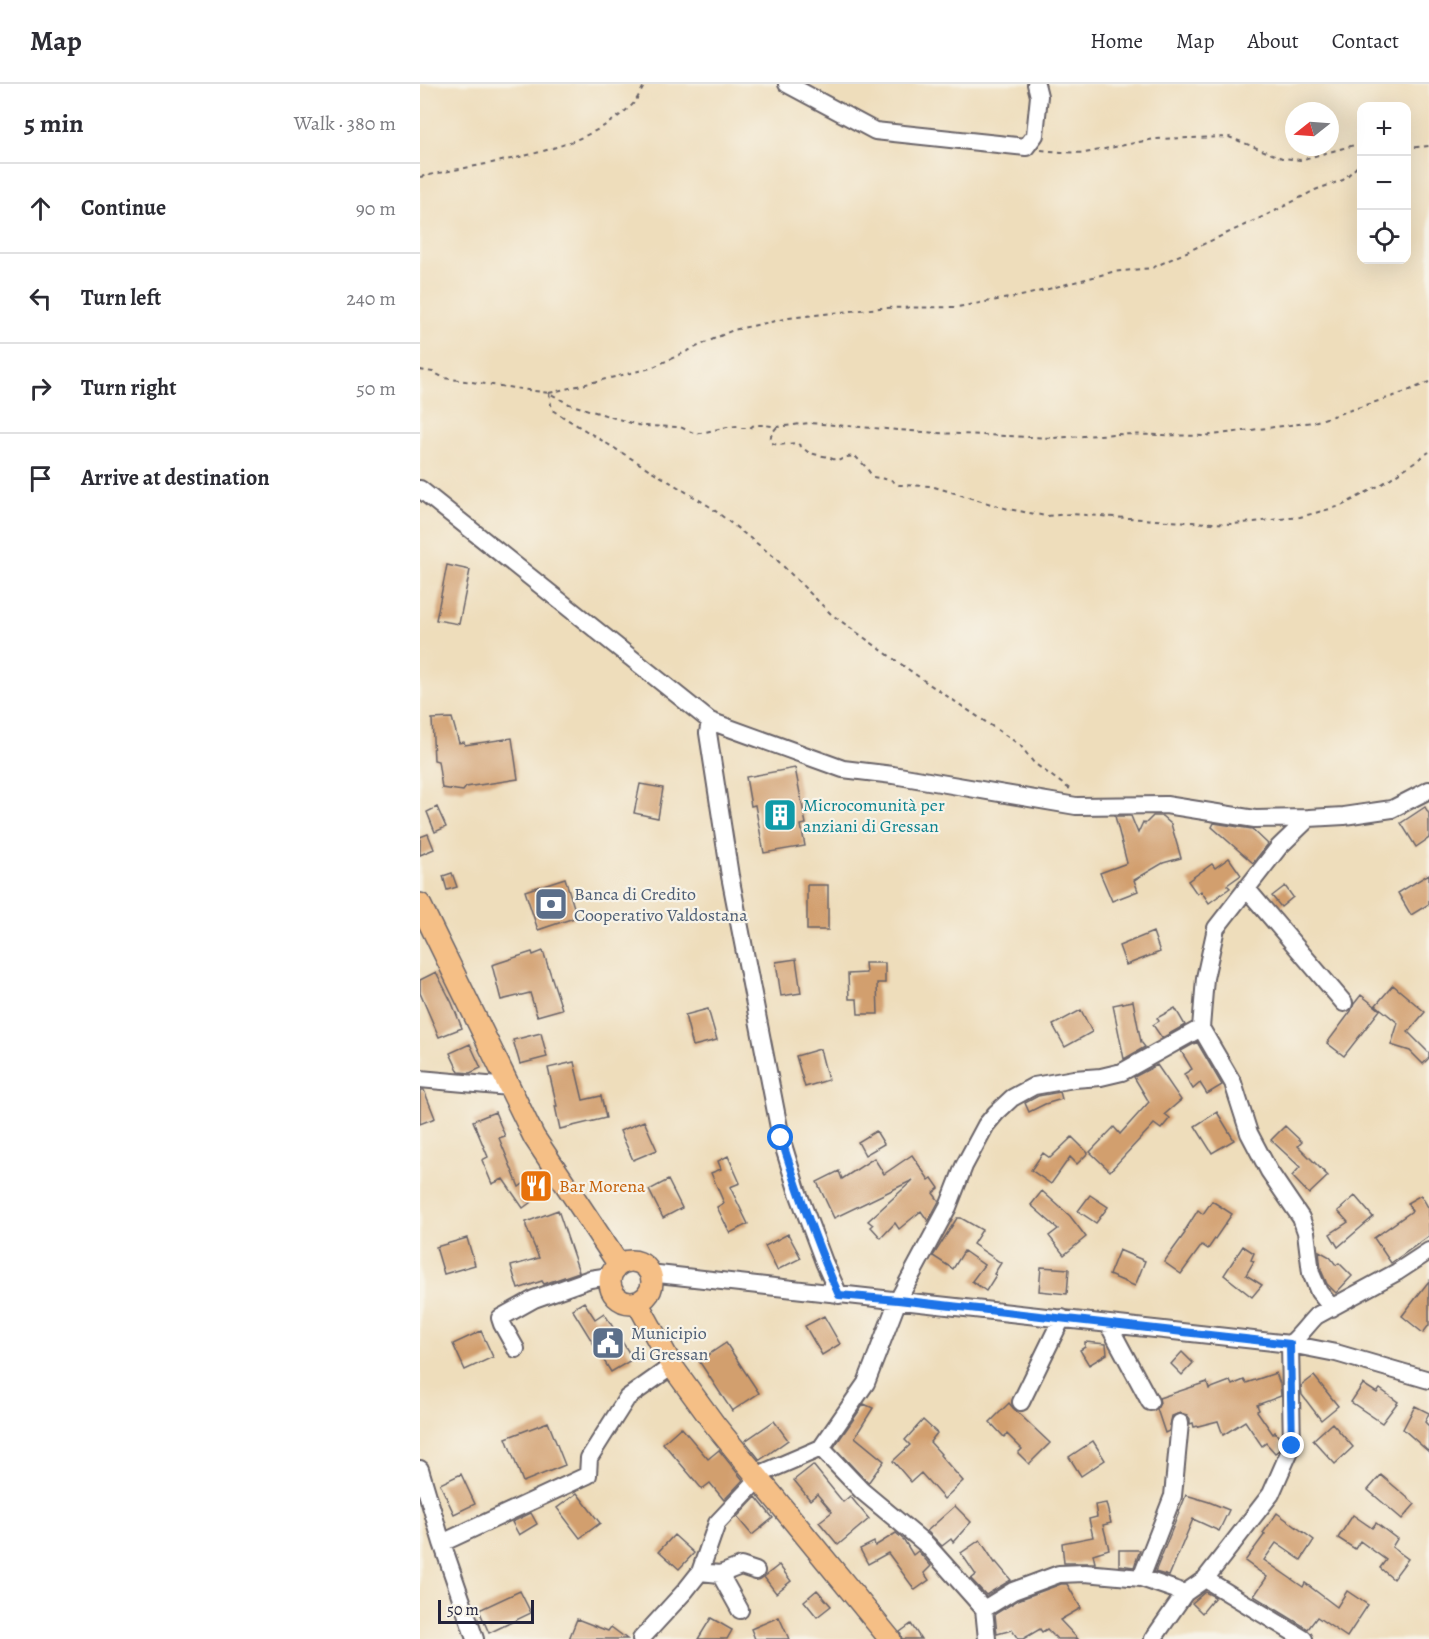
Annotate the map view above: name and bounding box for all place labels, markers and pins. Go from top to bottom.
place label: Microcomunità per anziani di Gressan [803,793,945,838]
building icon: Microcomunità per anziani di Gressan [762,797,798,833]
place label: Banca di Credito Cooperativo Valdostana [574,882,748,927]
bank icon: Banca di Credito Cooperativo Valdostana [533,886,569,922]
restaurant icon: Bar Morena [518,1168,554,1204]
place label: Bar Morena [559,1174,646,1198]
place label: Municipio di Gressan [631,1321,709,1366]
public building icon: Municipio di Gressan [590,1325,626,1361]

